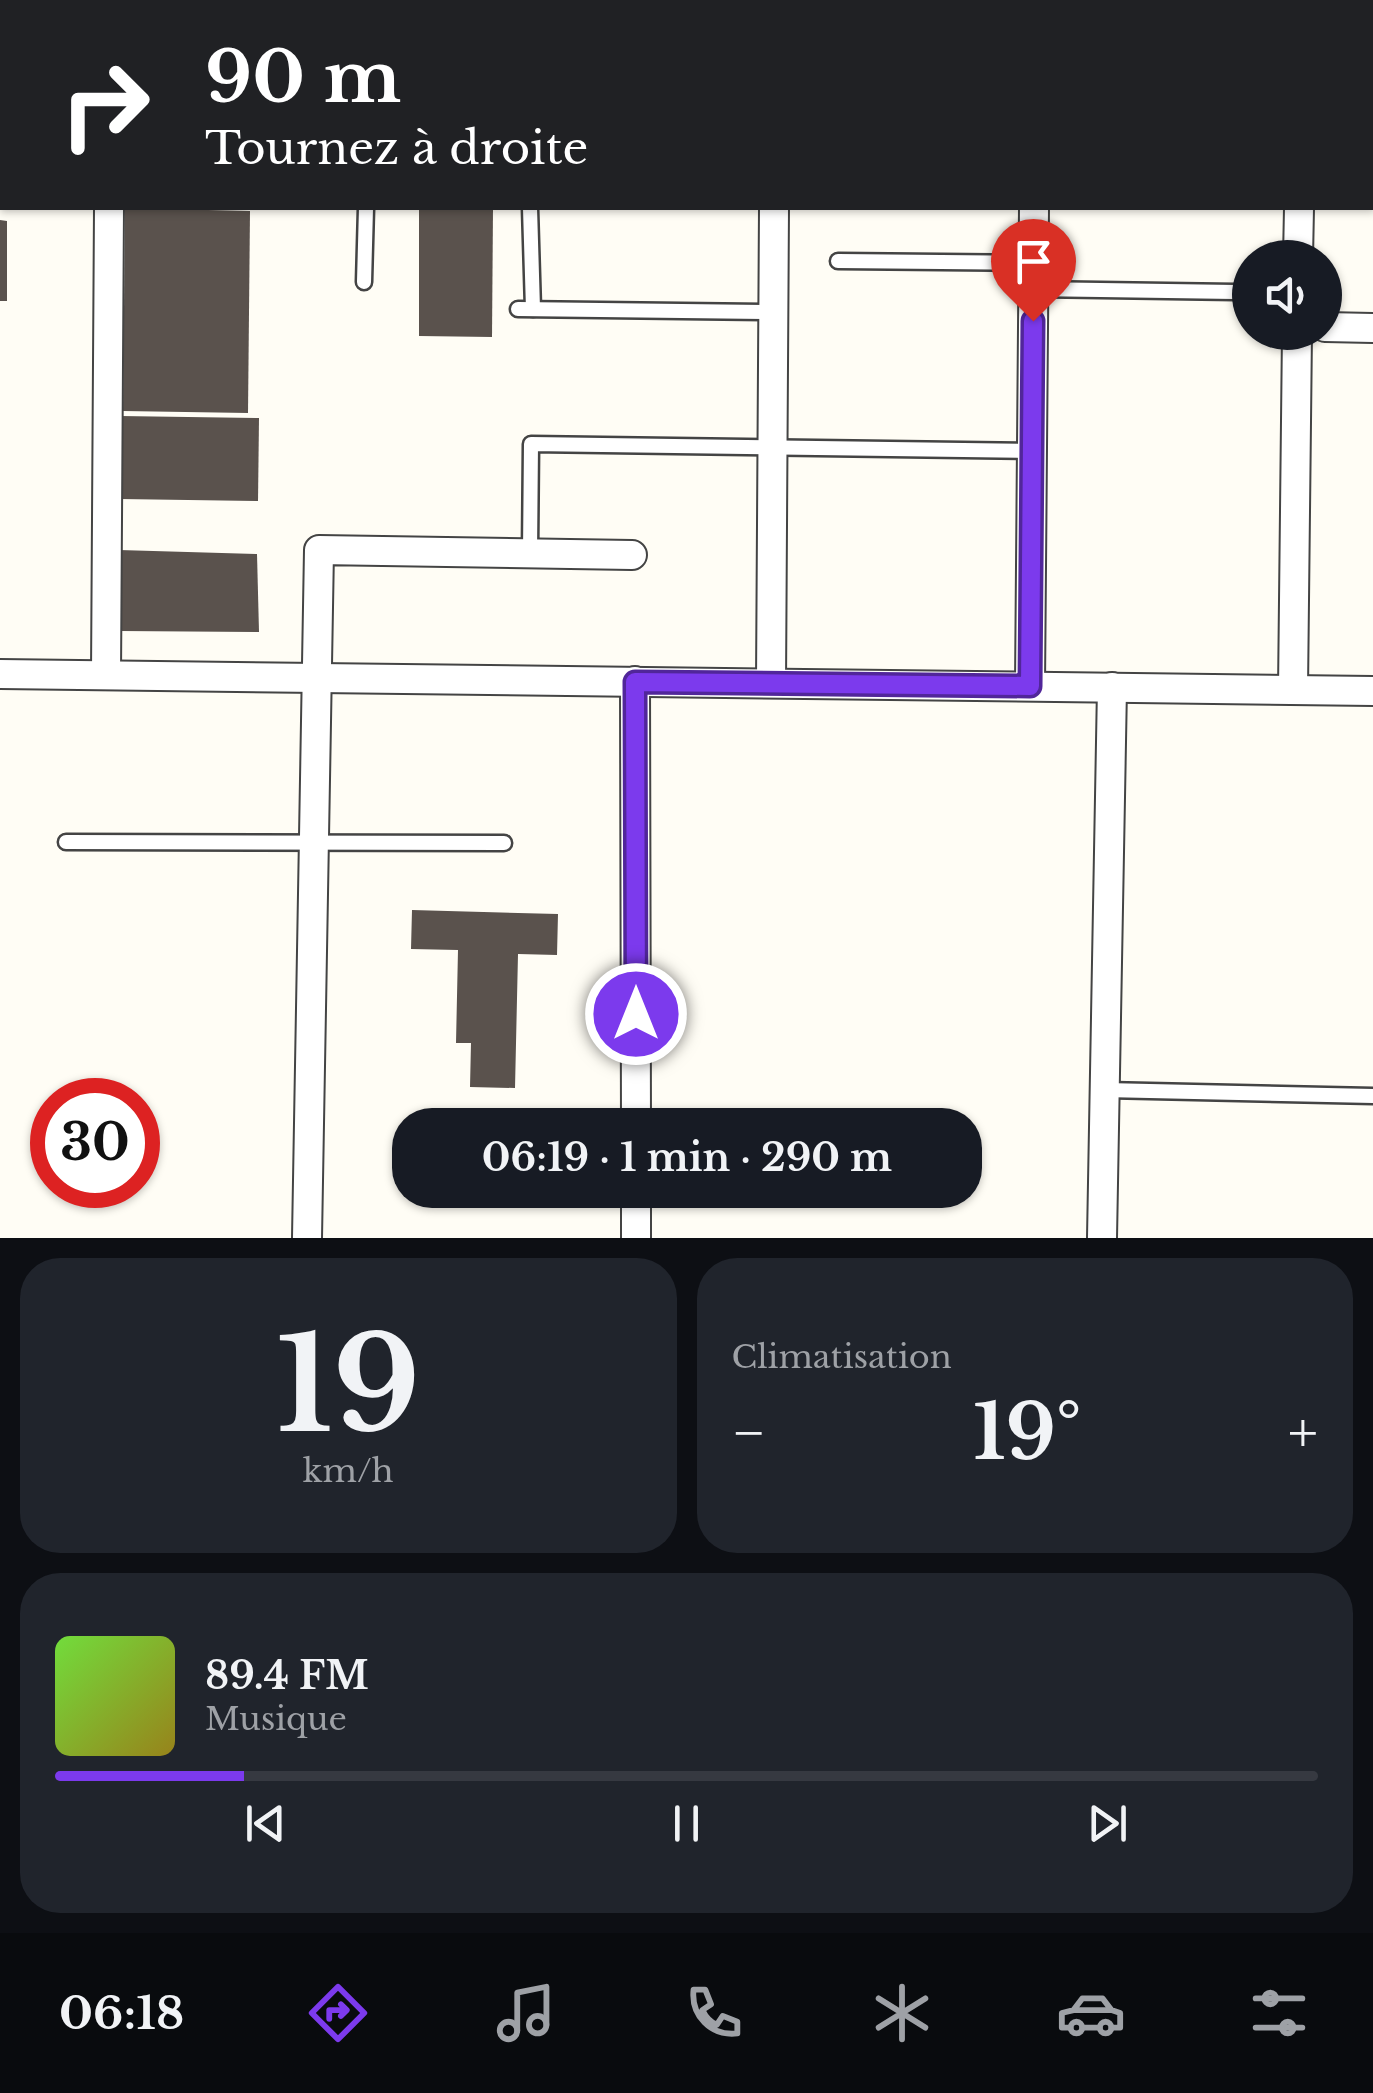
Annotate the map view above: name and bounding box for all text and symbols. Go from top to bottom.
text: 90 m [205,34,401,121]
icon: right [40,40,170,170]
text: Tournez à droite [205,120,588,176]
pin [991,219,1076,322]
icon: arrive [1006,234,1061,289]
map controls [1232,240,1342,350]
button: sound [1232,240,1342,350]
position arrow [584,962,688,1066]
speed limit sign: 30 [30,1078,160,1208]
text: 06:19 · 1 min · 290 m [482,1134,892,1181]
text: 19 [276,1305,420,1466]
text: Climatisation [732,1337,952,1377]
text: 19° [973,1386,1081,1479]
text: − [732,1399,766,1467]
text: + [1288,1399,1318,1467]
text: km/h [303,1451,394,1491]
text: 89.4 FM [205,1652,369,1699]
text: Musique [205,1699,347,1739]
icon: previous [238,1796,293,1851]
icon: pause [659,1796,714,1851]
icon: next [1080,1796,1135,1851]
icon: directions [303,1978,373,2048]
icon: music [491,1978,561,2048]
icon: phone [679,1978,749,2048]
icon: climate [867,1978,937,2048]
icon: car [1056,1978,1126,2048]
icon: filters [1244,1978,1314,2048]
text: 06:18 [59,1985,184,2041]

